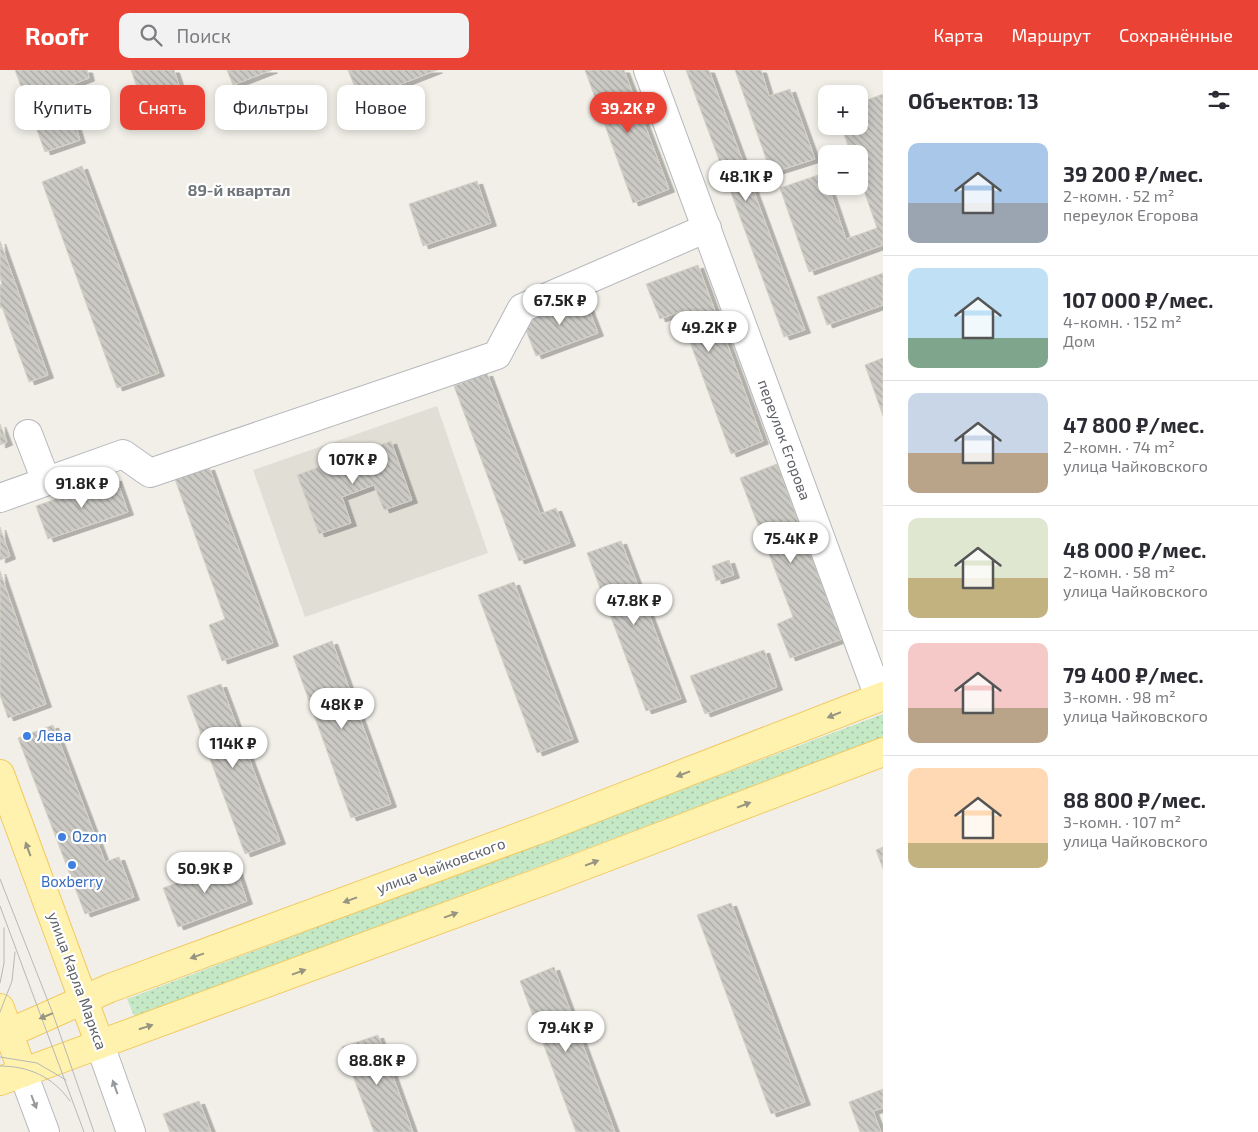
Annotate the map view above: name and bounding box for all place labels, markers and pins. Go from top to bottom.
pin: 39.2K ₽ [582,92,674,134]
pin: 48.1K ₽ [700,160,792,202]
pin: 67.5K ₽ [514,284,606,326]
pin: 49.2K ₽ [663,310,755,353]
pin: 107K ₽ [312,442,394,485]
pin: 91.8K ₽ [36,466,128,509]
pin: 75.4K ₽ [745,522,837,564]
pin: 47.8K ₽ [588,584,680,626]
pin: 48K ₽ [307,688,377,730]
place label: Лева [37,726,71,744]
pin: 114K ₽ [192,726,274,769]
marker: Лева [21,730,33,742]
place label: Ozon [72,827,107,845]
marker: Ozon [56,831,68,843]
pin: 50.9K ₽ [159,852,251,894]
marker: Boxberry [66,859,78,871]
place label: Boxberry [41,872,103,890]
pin: 79.4K ₽ [520,1010,612,1053]
pin: 88.8K ₽ [331,1044,423,1086]

